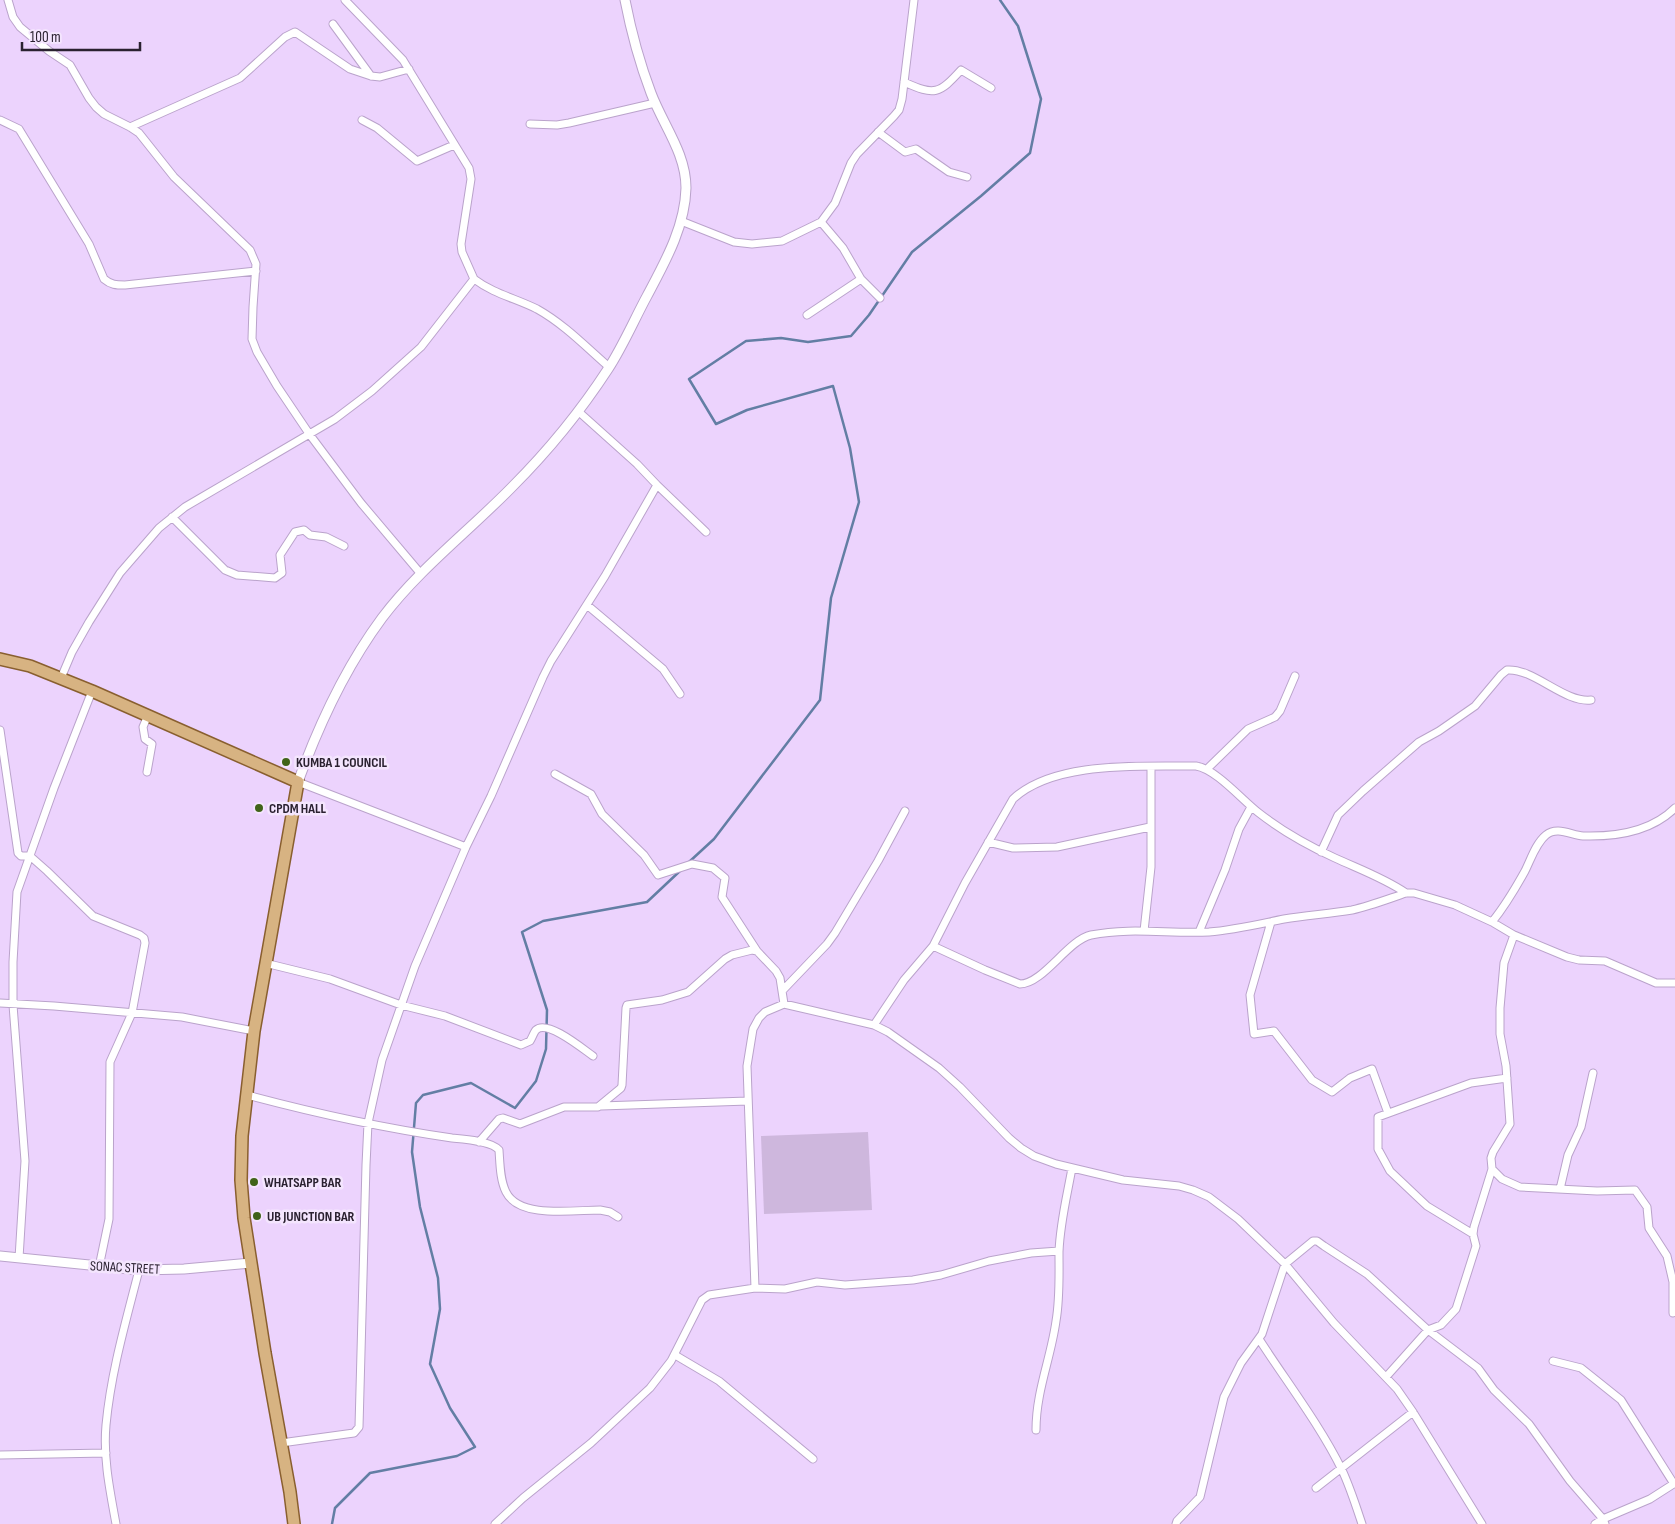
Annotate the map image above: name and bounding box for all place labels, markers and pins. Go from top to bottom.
place label: KUMBA 1 COUNCIL [296,754,388,771]
marker: KUMBA 1 COUNCIL [280,756,292,768]
place label: CPDM HALL [269,800,326,817]
marker: CPDM HALL [253,802,265,814]
place label: WHATSAPP BAR [264,1174,341,1191]
marker: WHATSAPP BAR [248,1176,260,1188]
place label: UB JUNCTION BAR [267,1208,355,1225]
marker: UB JUNCTION BAR [251,1210,263,1222]

